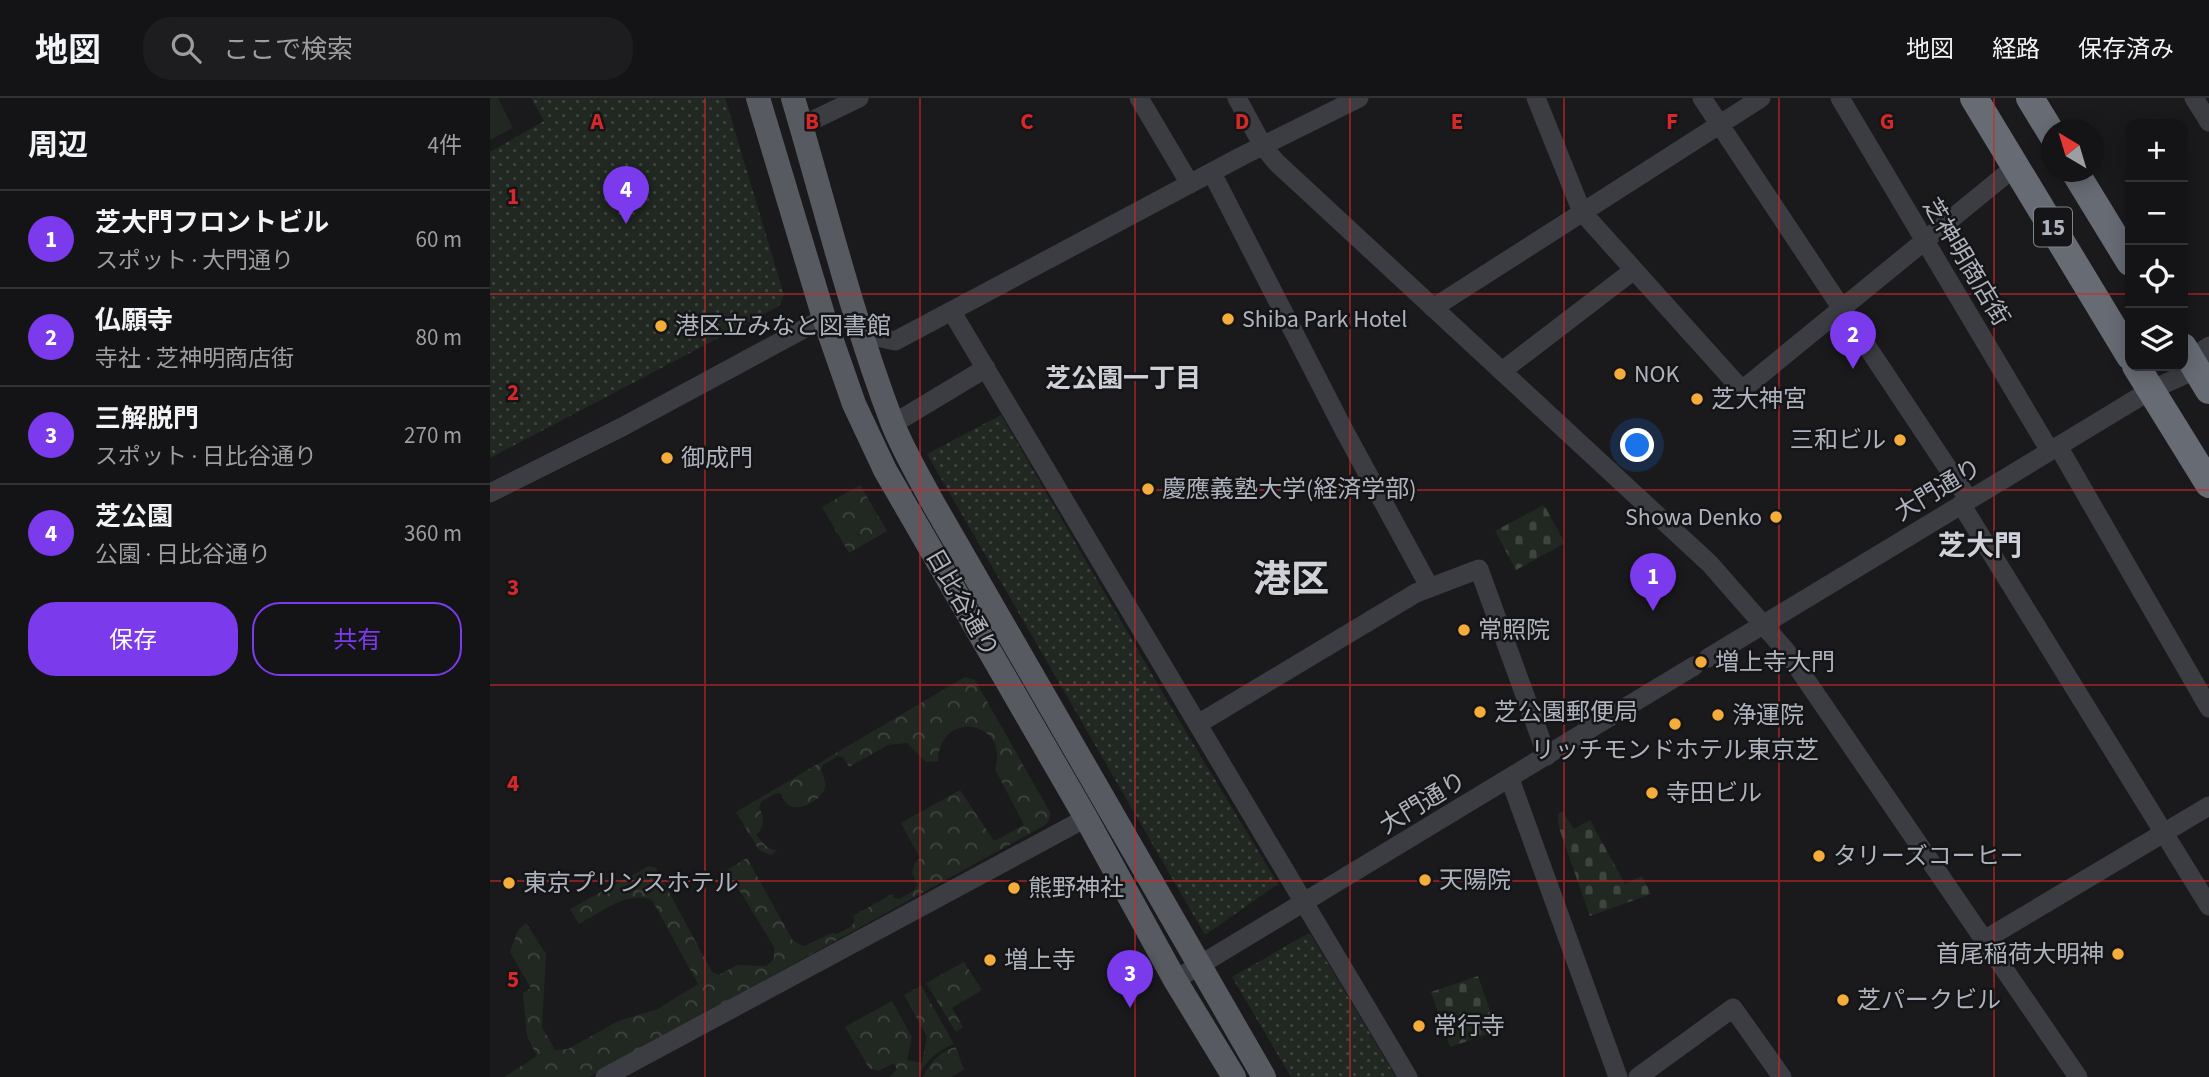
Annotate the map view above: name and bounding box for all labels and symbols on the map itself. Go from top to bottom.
text: A [589,105,604,138]
text: B [805,105,819,138]
text: C [1020,105,1034,138]
text: D [1235,105,1249,138]
text: E [1451,105,1463,138]
text: F [1666,105,1678,138]
text: G [1880,105,1894,138]
north arrow [2041,119,2104,182]
pin: 4 [603,166,649,224]
text: 1 [507,180,519,213]
street label: 芝神明商店街 [1914,191,2018,333]
road number: 15 [2034,208,2072,246]
place label: Shiba Park Hotel [1242,302,1407,337]
place label: 港区立みなと図書館 [675,309,891,344]
marker: Shiba Park Hotel [1220,311,1236,327]
pin: 2 [1830,311,1876,369]
marker: 港区立みなと図書館 [653,318,669,334]
place label: NOK [1634,357,1679,392]
district label: 芝公園一丁目 [1045,360,1201,397]
marker: NOK [1612,366,1628,382]
text: 2 [507,376,519,409]
place label: 芝大神宮 [1711,382,1807,417]
marker: 芝大神宮 [1689,391,1705,407]
place label: 三和ビル [1790,423,1886,458]
your location [1620,428,1654,462]
marker: 三和ビル [1892,432,1908,448]
place label: 御成門 [681,441,753,476]
marker: 御成門 [659,450,675,466]
street label: 大門通り [1888,450,1988,530]
place label: 慶應義塾大学(経済学部) [1162,472,1417,507]
marker: 慶應義塾大学(経済学部) [1140,481,1156,497]
place label: Showa Denko [1625,500,1762,535]
marker: Showa Denko [1768,509,1784,525]
district label: 芝大門 [1938,526,2022,566]
street label: 日比谷通り [917,542,1007,664]
district label: 港区 [1253,553,1329,607]
pin: 1 [1630,553,1676,611]
text: 3 [507,571,519,604]
place label: 常照院 [1478,613,1550,648]
marker: 常照院 [1456,622,1472,638]
place label: 増上寺大門 [1715,645,1835,680]
marker: 増上寺大門 [1693,654,1709,670]
place label: 芝公園郵便局 [1494,695,1638,730]
place label: 浄運院 [1732,698,1804,733]
marker: 芝公園郵便局 [1472,704,1488,720]
marker: 浄運院 [1710,707,1726,723]
marker: リッチモンドホテル東京芝 [1667,716,1683,732]
place label: リッチモンドホテル東京芝 [1531,733,1819,768]
street label: 大門通り [1373,763,1473,843]
text: 4 [507,767,519,800]
place label: 寺田ビル [1666,776,1762,811]
marker: 寺田ビル [1644,785,1660,801]
place label: タリーズコーヒー [1833,839,2024,874]
marker: タリーズコーヒー [1811,848,1827,864]
place label: 天陽院 [1439,863,1511,898]
place label: 東京プリンスホテル [523,866,739,901]
place label: 熊野神社 [1028,871,1124,906]
marker: 天陽院 [1417,872,1433,888]
marker: 東京プリンスホテル [501,875,517,891]
marker: 熊野神社 [1006,880,1022,896]
place label: 首尾稲荷大明神 [1936,937,2104,972]
place label: 増上寺 [1004,943,1076,978]
marker: 首尾稲荷大明神 [2110,946,2126,962]
pin: 3 [1107,950,1153,1008]
marker: 増上寺 [982,952,998,968]
text: 5 [507,963,519,996]
place label: 芝パークビル [1857,983,2001,1018]
marker: 芝パークビル [1835,992,1851,1008]
place label: 常行寺 [1433,1009,1505,1044]
marker: 常行寺 [1411,1018,1427,1034]

